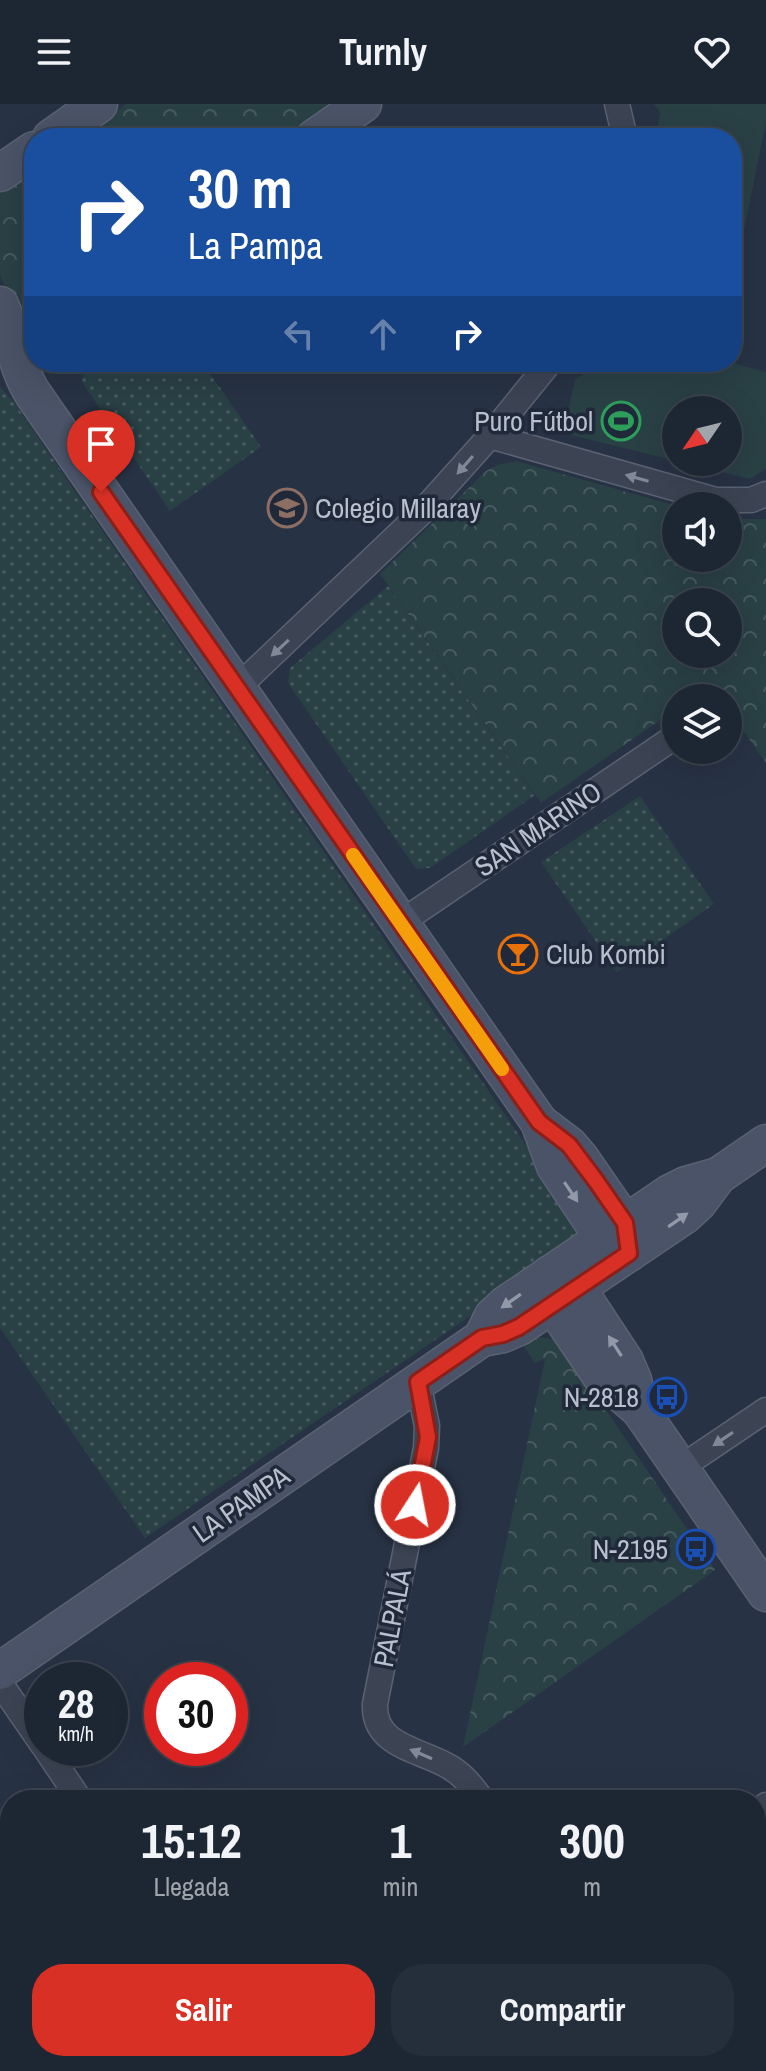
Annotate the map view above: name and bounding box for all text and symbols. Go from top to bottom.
text: Turnly [339,28,427,76]
icon: menu [32,30,76,74]
icon: heart [690,30,734,74]
text: 30 m [188,150,293,225]
icon: right [56,160,160,264]
text: La Pampa [188,222,323,270]
icon: left [277,312,321,356]
icon: ahead [361,312,405,356]
icon: right [445,312,489,356]
north arrow [662,396,742,476]
map controls [662,396,742,764]
sports icon: Puro Fútbol [600,400,642,442]
place label: Puro Fútbol [474,402,593,440]
pin [67,410,135,492]
icon: arrive [79,422,123,466]
one-way arrow [457,455,474,475]
one-way arrow [624,471,649,483]
school or university icon: Colegio Millaray [266,487,308,529]
place label: Colegio Millaray [315,489,481,527]
button: sound [662,492,742,572]
button: search [662,588,742,668]
one-way arrow [271,638,290,656]
button: layers [662,684,742,764]
street label: SAN MARINO [467,773,609,885]
bar icon: Club Kombi [497,933,539,975]
place label: Club Kombi [546,935,666,973]
one-way arrow [564,1182,579,1203]
one-way arrow [667,1213,688,1228]
one-way arrow [500,1293,522,1309]
one-way arrow [608,1336,623,1357]
bus stop icon: N-2818 [646,1376,688,1418]
place label: N-2818 [564,1378,639,1416]
one-way arrow [712,1431,734,1446]
street label: LA PAMPA [185,1456,298,1551]
position arrow [373,1463,457,1547]
bus stop icon: N-2195 [675,1528,717,1570]
place label: N-2195 [593,1530,668,1568]
street label: PALPALÁ [364,1565,420,1670]
speed limit sign: 30 [144,1662,248,1766]
text: 28 [58,1677,94,1730]
text: km/h [58,1720,94,1747]
one-way arrow [409,1747,433,1761]
text: 15:12 [141,1808,242,1873]
text: 1 [390,1808,411,1873]
text: 300 [559,1808,625,1873]
text: Llegada [153,1869,229,1904]
text: min [383,1869,418,1904]
text: m [583,1869,601,1904]
button: Salir [32,1964,375,2056]
button: Compartir [391,1964,734,2056]

